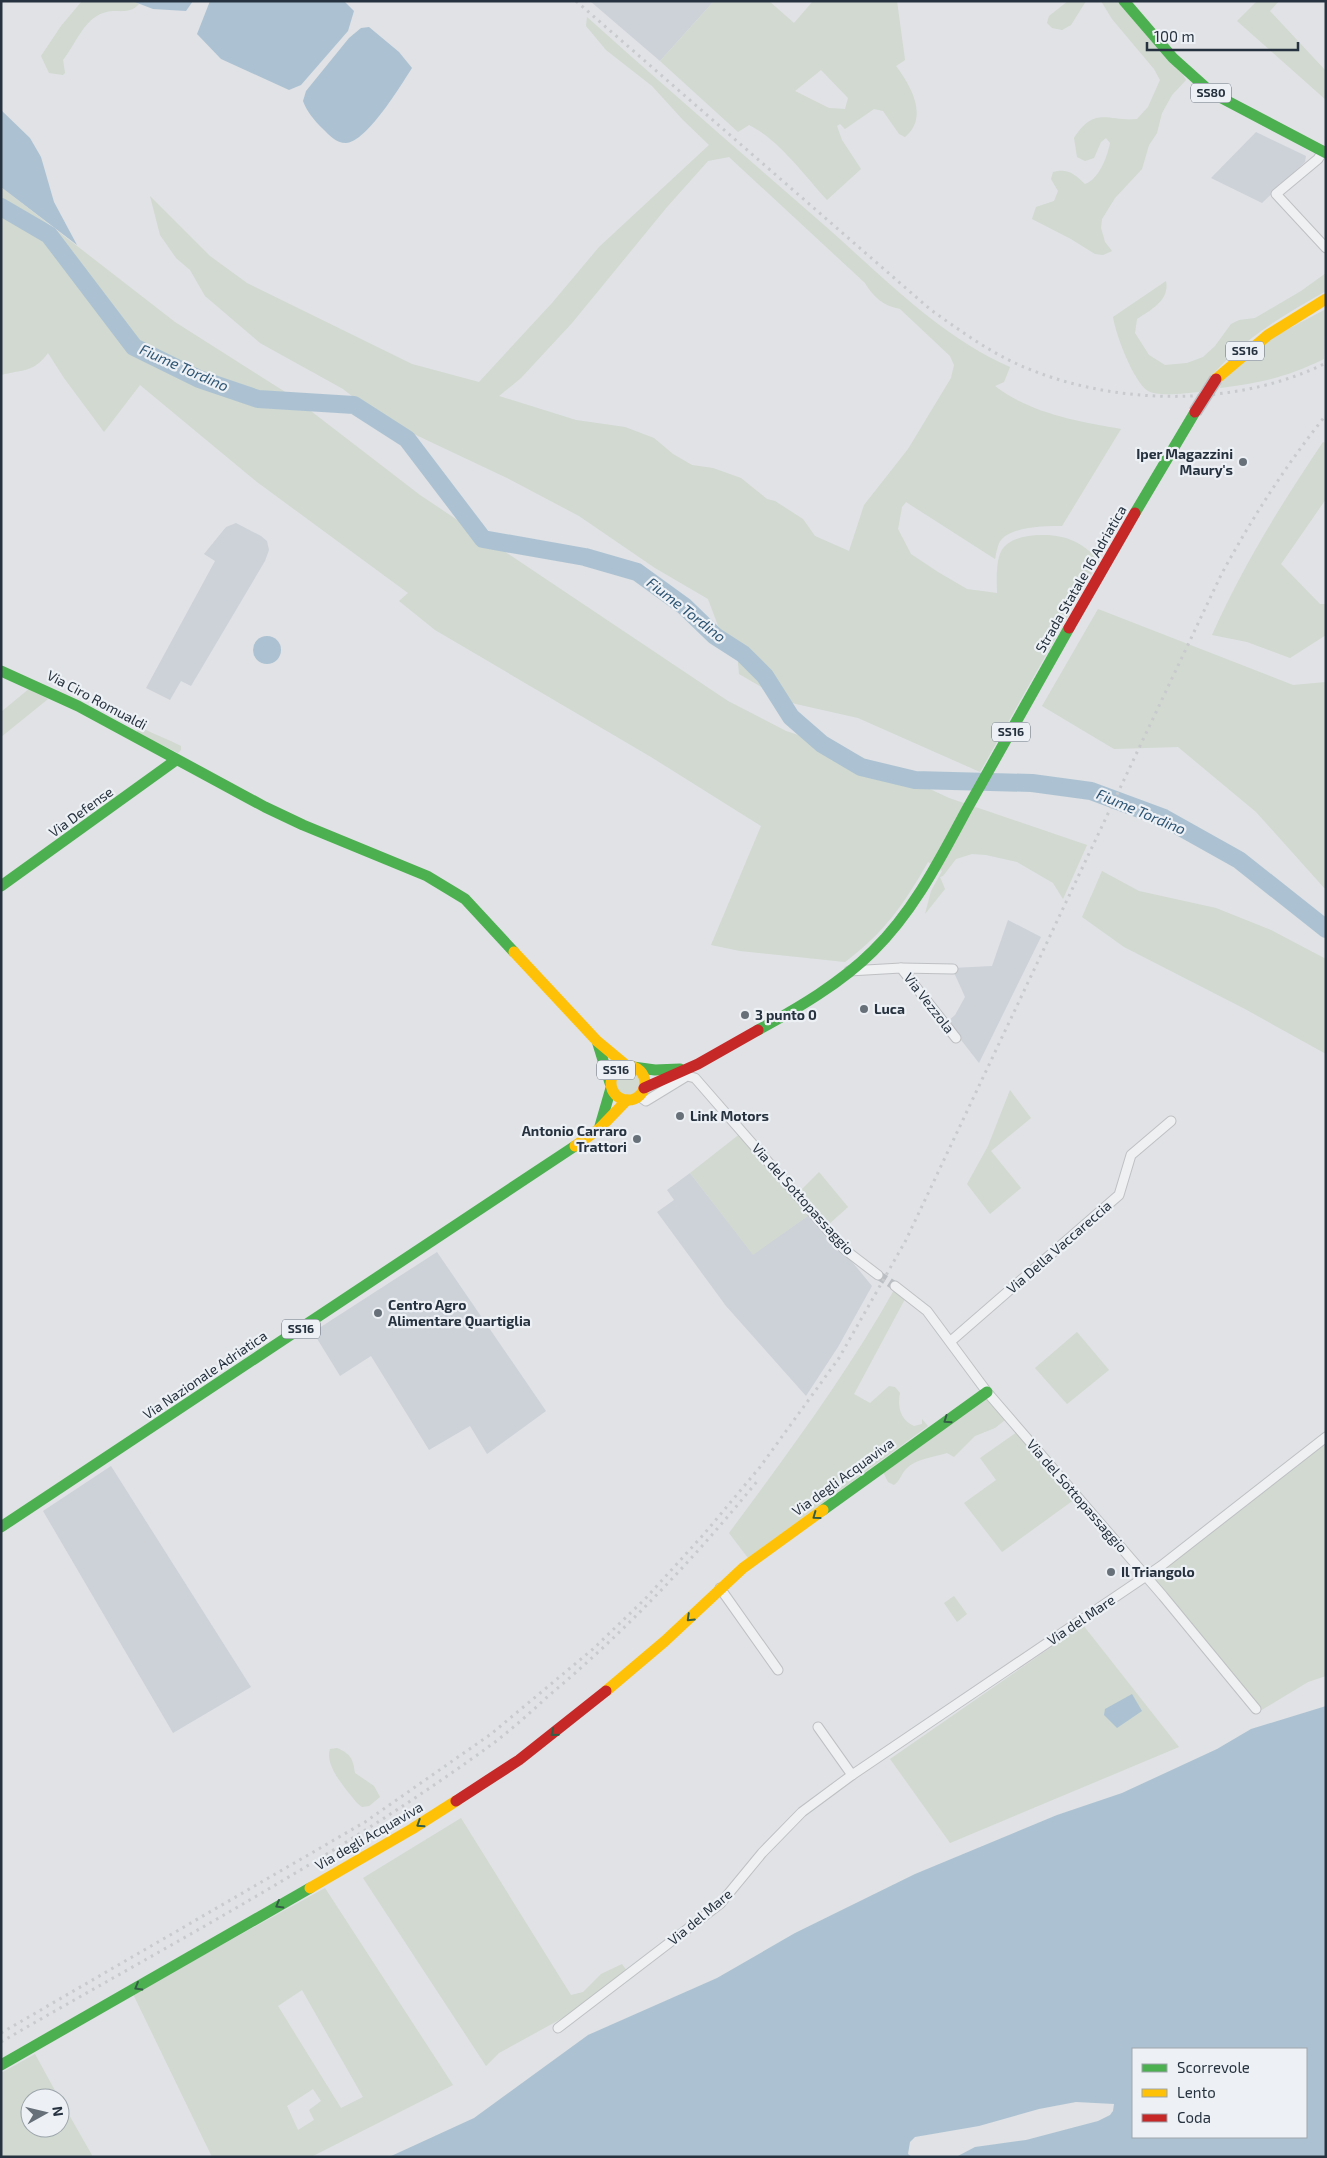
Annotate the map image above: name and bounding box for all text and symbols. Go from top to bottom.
scale bar [1147,20,1298,52]
text: 100 m [1154,27,1195,45]
road number: SS80 [1191,84,1231,102]
water label: Fiume Tordino [137,340,232,395]
road number: SS16 [1226,342,1264,361]
place label: Iper Magazzini Maury's [1136,445,1233,478]
marker: Iper Magazzini Maury's [1237,456,1249,468]
street label: Strada Statale 16 Adriatica [1031,502,1130,655]
water label: Fiume Tordino [644,573,730,646]
street label: Via Ciro Romualdi [44,666,150,733]
road number: SS16 [992,722,1030,742]
street label: Via Defense [45,783,116,841]
water label: Fiume Tordino [1094,784,1189,838]
street label: Via Vezzola [901,969,958,1036]
place label: Luca [874,1000,905,1017]
marker: Luca [858,1003,870,1015]
place label: 3 punto 0 [755,1006,817,1023]
marker: 3 punto 0 [739,1009,751,1021]
road number: SS16 [597,1060,635,1080]
place label: Link Motors [690,1107,769,1124]
marker: Link Motors [674,1110,686,1122]
place label: Antonio Carraro Trattori [522,1122,627,1155]
marker: Antonio Carraro Trattori [631,1133,643,1145]
street label: Via del Sottopassaggio [749,1139,858,1258]
street label: Via Della Vaccareccia [1003,1197,1115,1297]
place label: Centro Agro Alimentare Quartiglia [388,1296,531,1330]
marker: Centro Agro Alimentare Quartiglia [372,1307,384,1319]
road number: SS16 [282,1320,320,1338]
street label: Via Nazionale Adriatica [139,1327,270,1422]
one-way arrow [943,1414,953,1423]
street label: Via degli Acquaviva [789,1434,897,1519]
street label: Via del Sottopassaggio [1024,1436,1131,1556]
one-way arrow [813,1510,822,1518]
place label: Il Triangolo [1121,1563,1195,1580]
marker: Il Triangolo [1105,1566,1117,1578]
street label: Via del Mare [1044,1591,1118,1648]
one-way arrow [686,1612,695,1621]
one-way arrow [551,1728,560,1736]
street label: Via degli Acquaviva [312,1798,426,1873]
one-way arrow [416,1818,425,1827]
street label: Via del Mare [664,1885,735,1948]
one-way arrow [275,1899,284,1909]
one-way arrow [135,1981,144,1991]
legend [1132,2048,1307,2138]
text: Scorrevole [1177,2058,1250,2076]
text: Lento [1177,2083,1216,2101]
north arrow [20,2088,70,2138]
text: N [49,2105,67,2117]
text: Coda [1177,2108,1211,2126]

